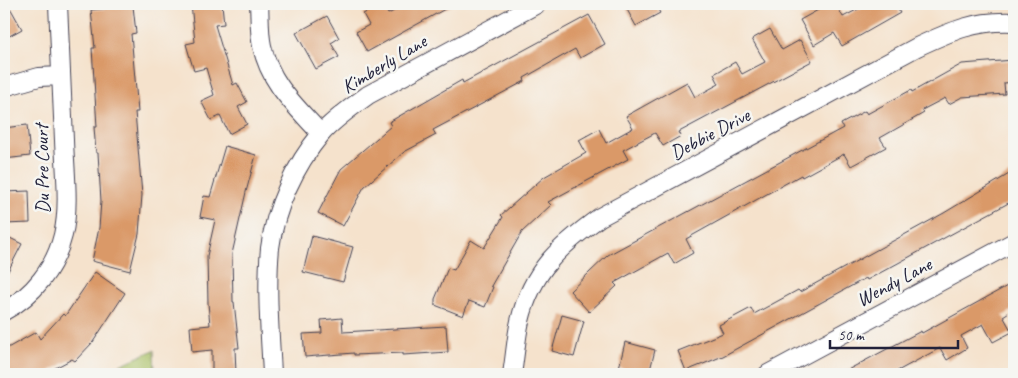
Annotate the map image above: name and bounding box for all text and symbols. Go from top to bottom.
street label: Kimberly Lane [337,28,432,99]
street label: Debbie Drive [666,102,755,165]
street label: Du Pre Court [29,121,55,214]
street label: Wendy Lane [852,251,937,312]
scale bar [830,318,958,350]
text: 50 m [838,326,865,345]

